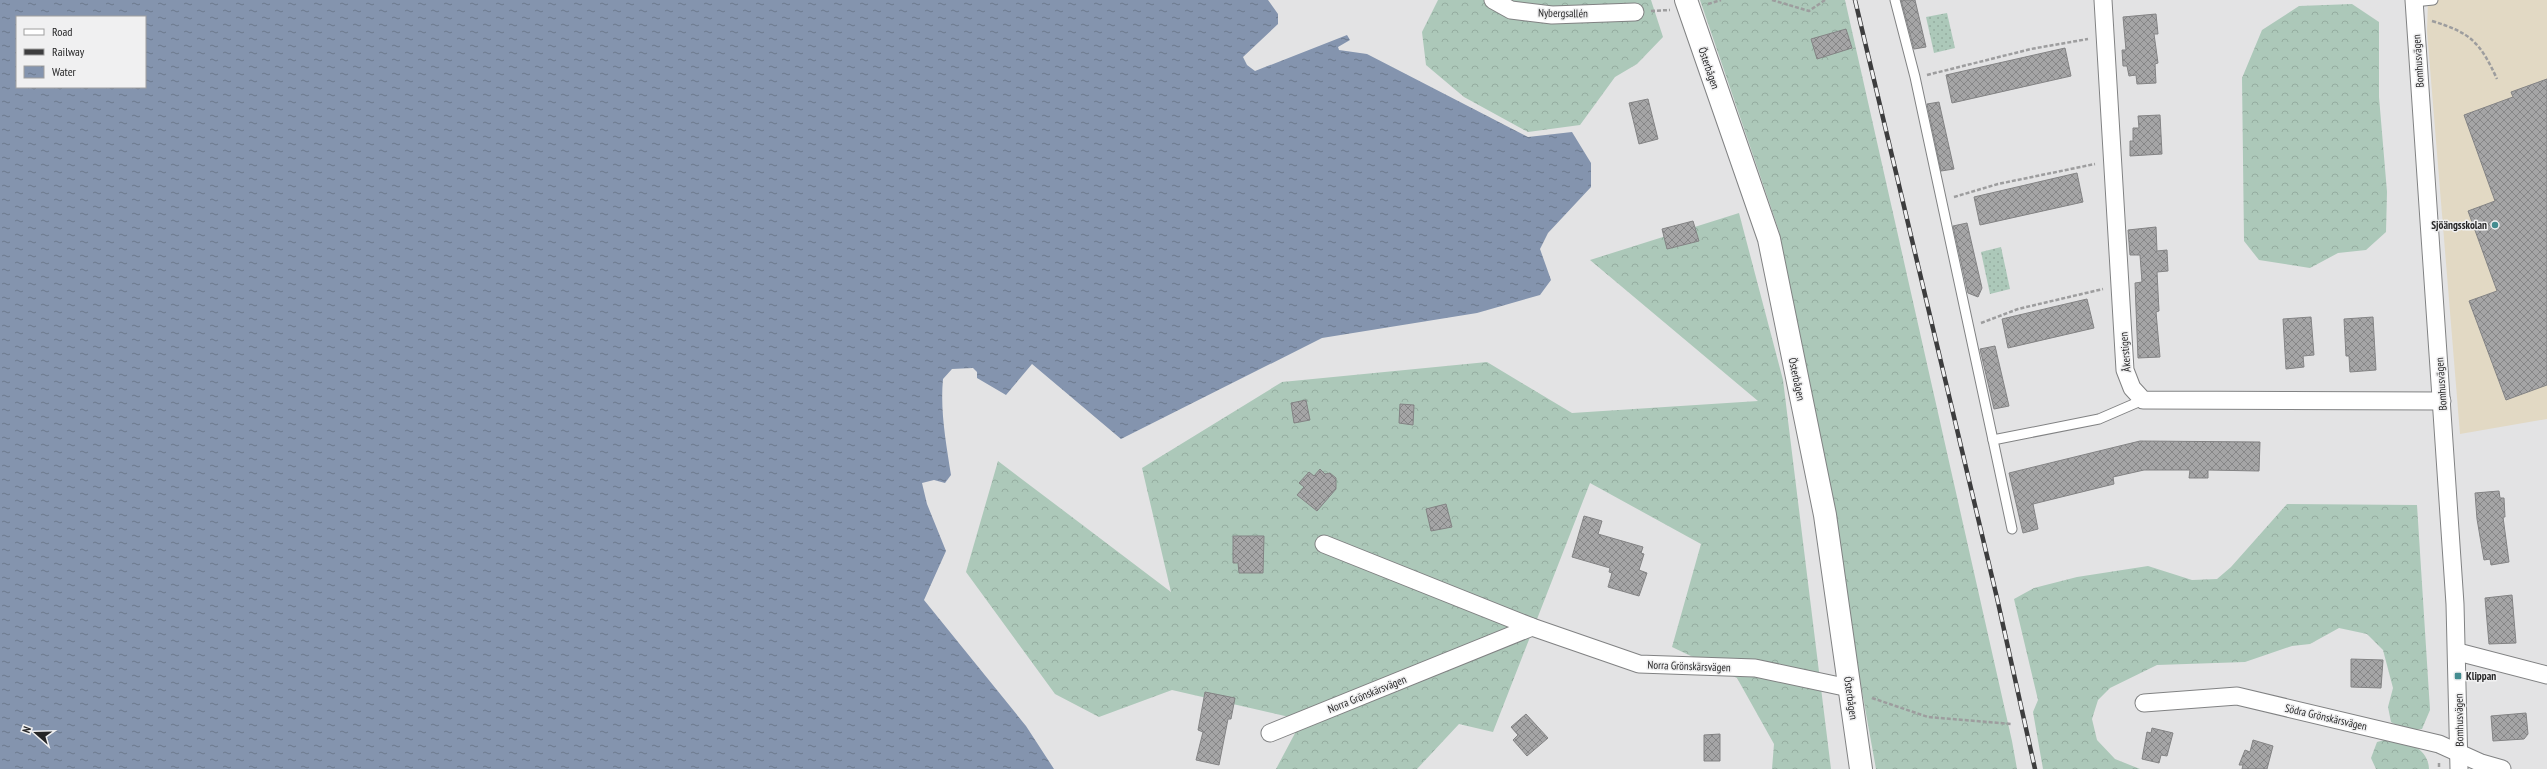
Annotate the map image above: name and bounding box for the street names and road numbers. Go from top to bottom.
street label: Nybergsallén [1538,6,1588,20]
street label: Bomhusvägen [2409,34,2427,88]
street label: Österbågen [1695,45,1723,91]
street label: Åkerstigen [2116,331,2134,373]
street label: Österbågen [1786,356,1808,402]
street label: Bomhusvägen [2432,357,2450,411]
street label: Norra Grönskärsvägen [1647,658,1731,674]
street label: Norra Grönskärsvägen [1326,672,1408,716]
street label: Österbågen [1841,675,1861,721]
street label: Bomhusvägen [2452,693,2466,747]
street label: Södra Grönskärsvägen [2284,701,2369,733]

